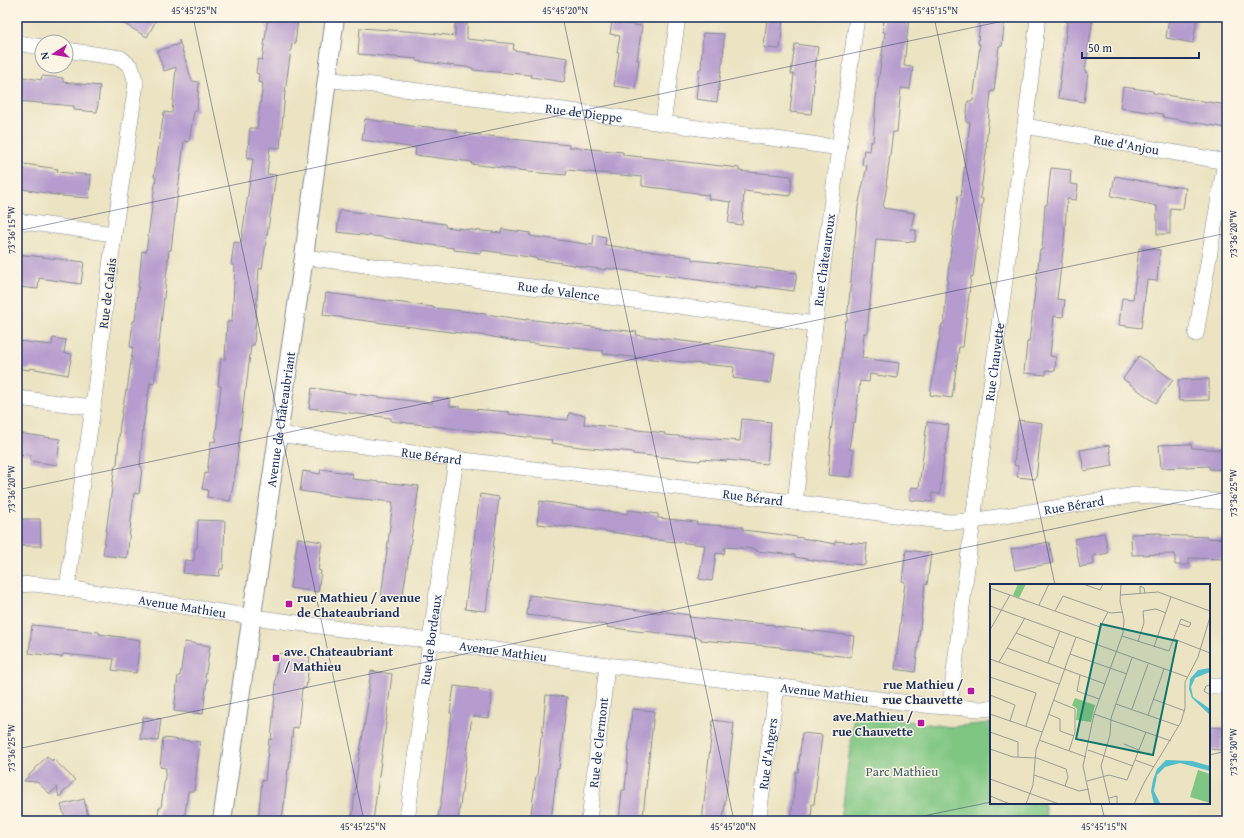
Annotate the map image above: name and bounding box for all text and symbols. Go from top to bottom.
text: 45°45'25"N [171,3,217,18]
text: 45°45'20"N [542,3,588,18]
text: 45°45'15"N [912,3,958,18]
north arrow [34,34,74,74]
scale bar [1082,34,1199,60]
text: 50 m [1088,39,1112,56]
text: N [35,50,53,61]
street label: Rue de Dieppe [544,99,623,128]
street label: Rue d'Anjou [1092,129,1161,160]
text: 73°36'15"W [4,206,19,254]
text: 73°36'20"W [1226,210,1241,258]
street label: Rue Châteauroux [809,212,840,307]
street label: Rue de Calais [94,257,121,330]
street label: Rue de Valence [517,276,601,306]
street label: Rue Chauvette [980,322,1009,402]
street label: Avenue de Châteaubriant [262,350,300,488]
street label: Rue Bérard [400,442,463,470]
text: 73°36'20"W [4,465,19,513]
text: 73°36'25"W [1226,469,1241,517]
street label: Rue Bérard [722,484,784,511]
street label: Rue Bérard [1043,491,1105,519]
inset map [990,584,1210,804]
place label: rue Mathieu / avenue de Chateaubriand [297,588,421,622]
street label: Avenue Mathieu [137,590,227,623]
street label: Rue de Bordeaux [415,592,447,686]
marker: rue Mathieu / avenue de Chateaubriand [284,599,294,609]
street label: Avenue Mathieu [458,636,548,667]
place label: ave. Chateaubriant / Mathieu [284,642,393,676]
marker: ave. Chateaubriant / Mathieu [271,653,281,663]
place label: rue Mathieu / rue Chauvette [882,675,964,709]
street label: Avenue Mathieu [779,678,870,708]
marker: rue Mathieu / rue Chauvette [966,686,976,696]
street label: Rue de Clermont [584,696,613,789]
place label: ave.Mathieu / rue Chauvette [832,707,914,741]
street label: Rue d'Angers [754,717,782,791]
marker: ave.Mathieu / rue Chauvette [916,718,926,728]
text: 73°36'25"W [4,724,19,772]
text: 73°36'30"W [1226,728,1241,776]
park label: Parc Mathieu [866,762,938,781]
text: 45°45'25"N [340,819,386,834]
text: 45°45'20"N [710,819,756,834]
text: 45°45'15"N [1081,819,1127,834]

